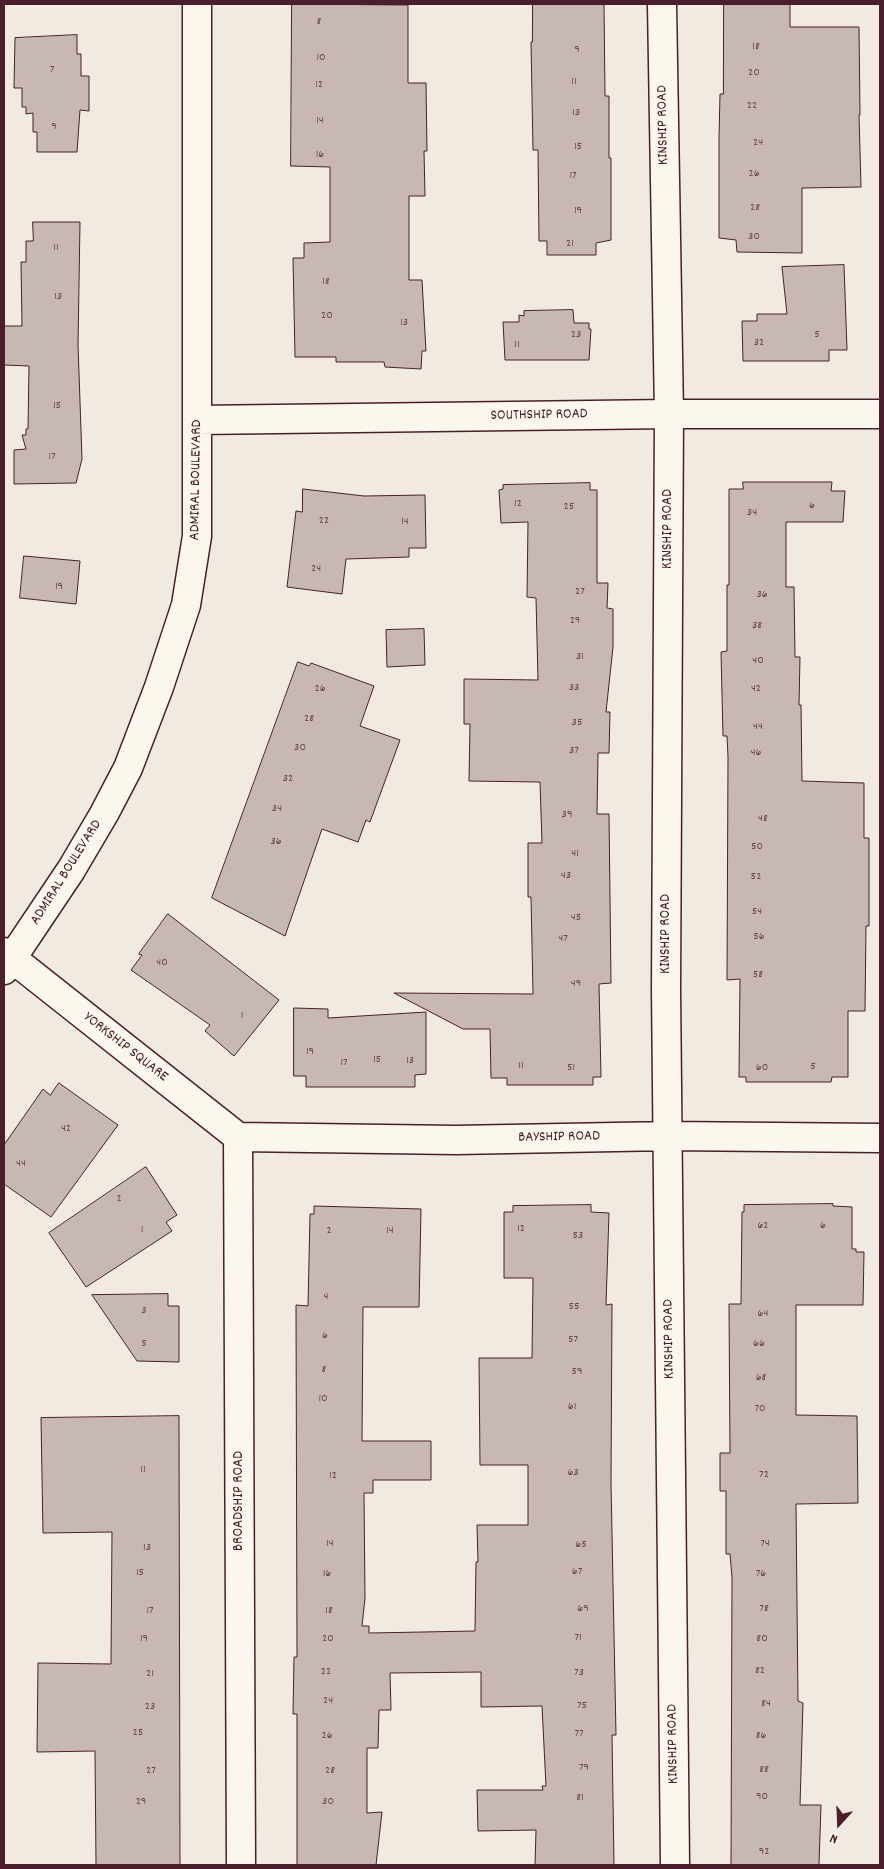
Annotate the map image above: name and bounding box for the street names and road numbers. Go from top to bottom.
street label: KINSHIP ROAD [654,85,674,165]
street label: SOUTHSHIP ROAD [490,406,588,426]
street label: ADMIRAL BOULEVARD [187,419,207,541]
street label: KINSHIP ROAD [660,489,678,569]
street label: ADMIRAL BOULEVARD [27,817,107,929]
street label: KINSHIP ROAD [658,894,676,974]
street label: YORKSHIP SQUARE [79,1009,171,1087]
street label: BAYSHIP ROAD [518,1128,600,1148]
street label: KINSHIP ROAD [660,1299,680,1379]
street label: BROADSHIP ROAD [231,1451,249,1551]
street label: KINSHIP ROAD [664,1704,684,1784]

